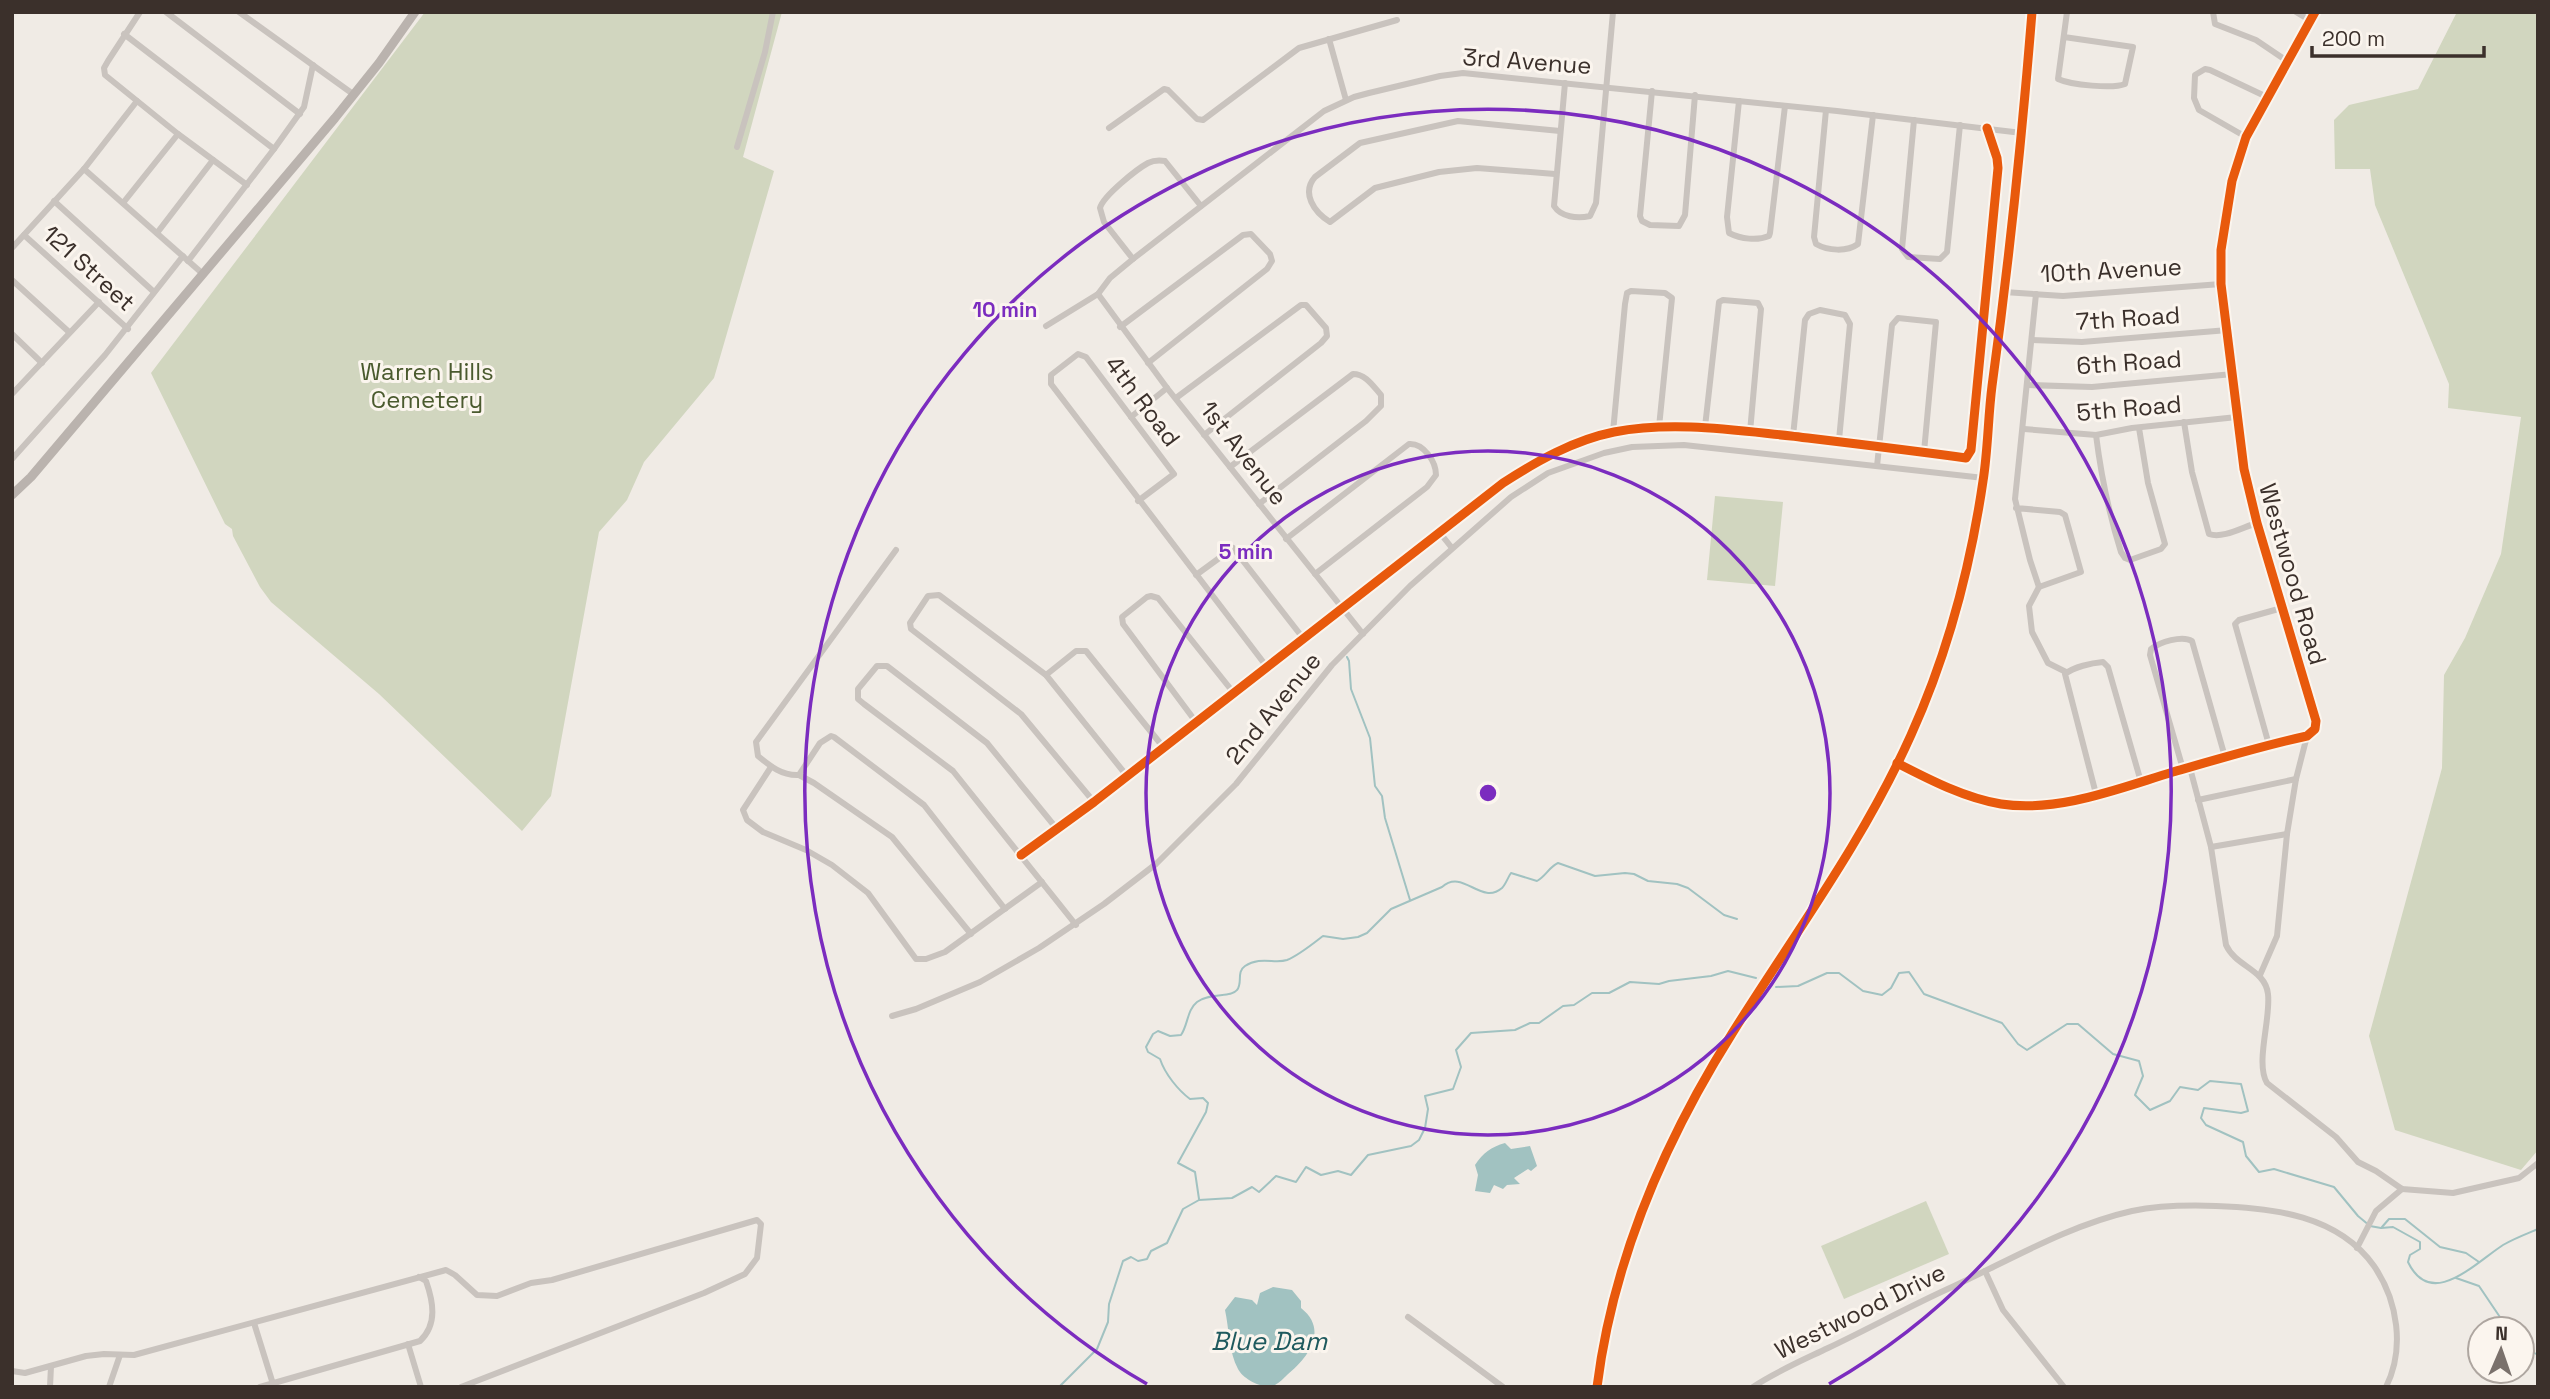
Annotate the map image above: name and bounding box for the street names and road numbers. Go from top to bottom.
street label: 3rd Avenue [1461,41,1593,81]
street label: 121 Street [36,218,142,318]
street label: 10th Avenue [2039,251,2183,289]
street label: 7th Road [2075,299,2181,337]
street label: 6th Road [2075,343,2183,381]
street label: 4th Road [1099,349,1187,453]
street label: 5th Road [2075,388,2183,428]
street label: 1st Avenue [1194,395,1294,511]
street label: Westwood Road [2252,480,2334,668]
street label: 2nd Avenue [1218,646,1328,770]
street label: Westwood Drive [1770,1256,1950,1366]

